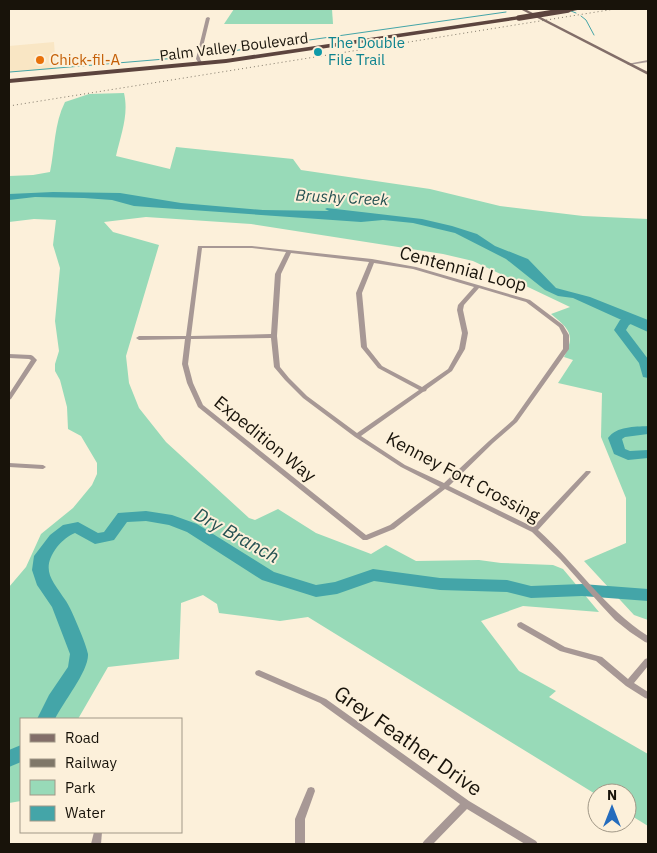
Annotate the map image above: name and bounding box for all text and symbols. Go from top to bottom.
street label: Palm Valley Boulevard [158,28,309,65]
place label: The Double File Trail [328,33,405,69]
marker: The Double File Trail [312,46,324,58]
place label: Chick-fil-A [50,50,120,69]
marker: Chick-fil-A [34,54,46,66]
water label: Brushy Creek [295,185,390,209]
street label: Centennial Loop [397,241,529,297]
street label: Expedition Way [210,390,321,487]
street label: Kenney Fort Crossing [382,426,544,527]
water label: Dry Branch [190,502,284,568]
street label: Grey Feather Drive [329,678,488,802]
legend [20,718,182,833]
text: Road [65,728,100,747]
text: Railway [65,753,118,772]
text: Park [65,778,95,797]
north arrow [587,783,637,833]
text: N [607,786,617,804]
text: Water [65,803,106,822]

